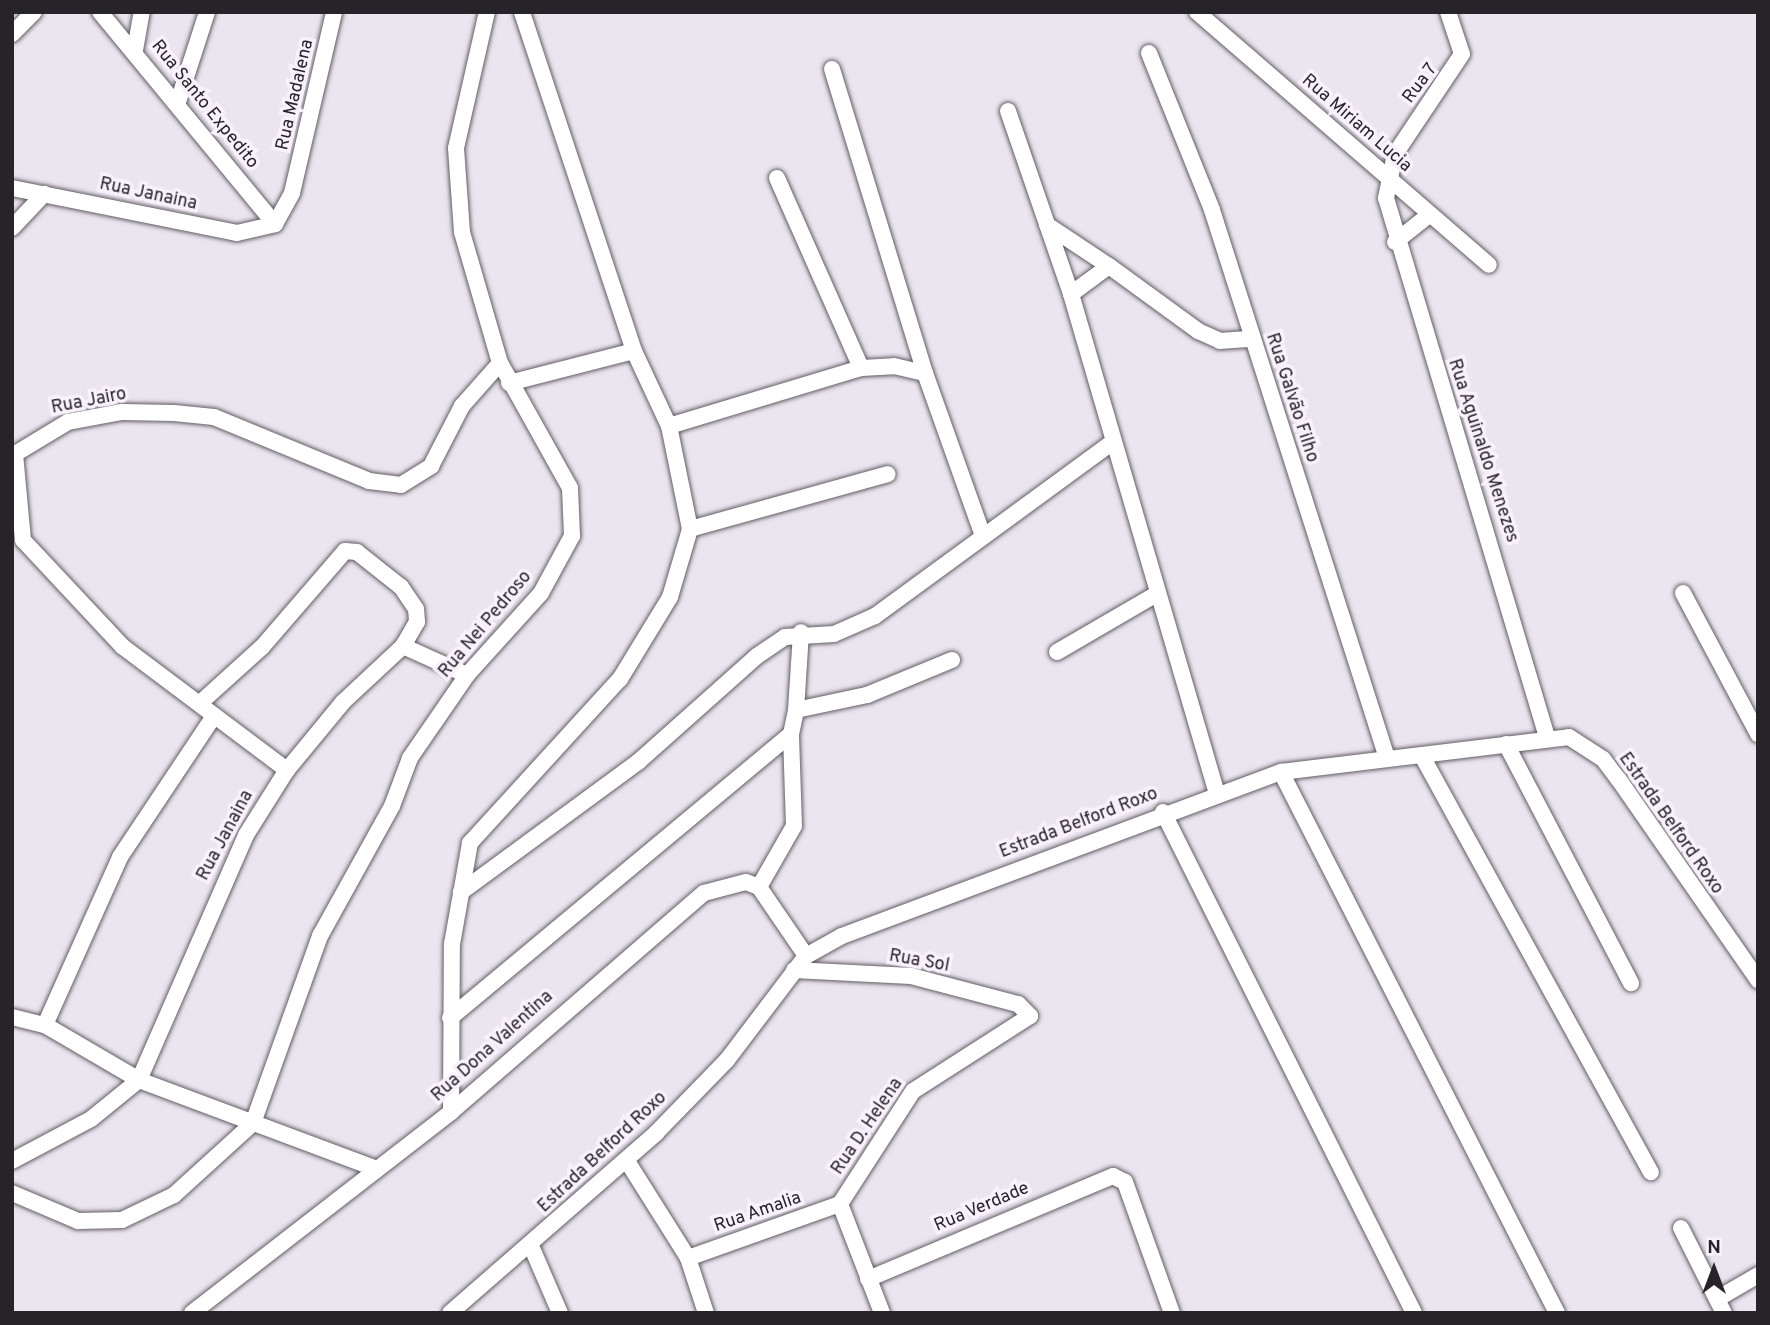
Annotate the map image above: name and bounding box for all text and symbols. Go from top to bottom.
street label: Rua Santo Expedito [146,36,262,174]
street label: Rua Madalena [273,37,319,153]
street label: Rua 7 [1399,60,1443,108]
street label: Rua Miriam Lucia [1297,70,1415,178]
street label: Rua Janaina [97,174,199,216]
street label: Rua Galvão Filho [1260,331,1322,465]
street label: Rua Aguinaldo Menezes [1442,356,1522,546]
street label: Rua Jairo [50,384,128,420]
street label: Rua Nei Pedroso [435,567,537,683]
street label: Estrada Belford Roxo [1613,749,1727,899]
street label: Estrada Belford Roxo [997,784,1161,864]
street label: Rua Janaina [193,787,259,885]
street label: Rua Sol [887,946,951,978]
street label: Rua Dona Valentina [428,987,558,1107]
street label: Rua D. Helena [828,1074,908,1180]
street label: Estrada Belford Roxo [534,1088,672,1218]
street label: Rua Verdade [931,1178,1033,1238]
street label: Rua Amalia [711,1188,805,1238]
north arrow [1679,1234,1749,1304]
text: N [1707,1236,1721,1260]

